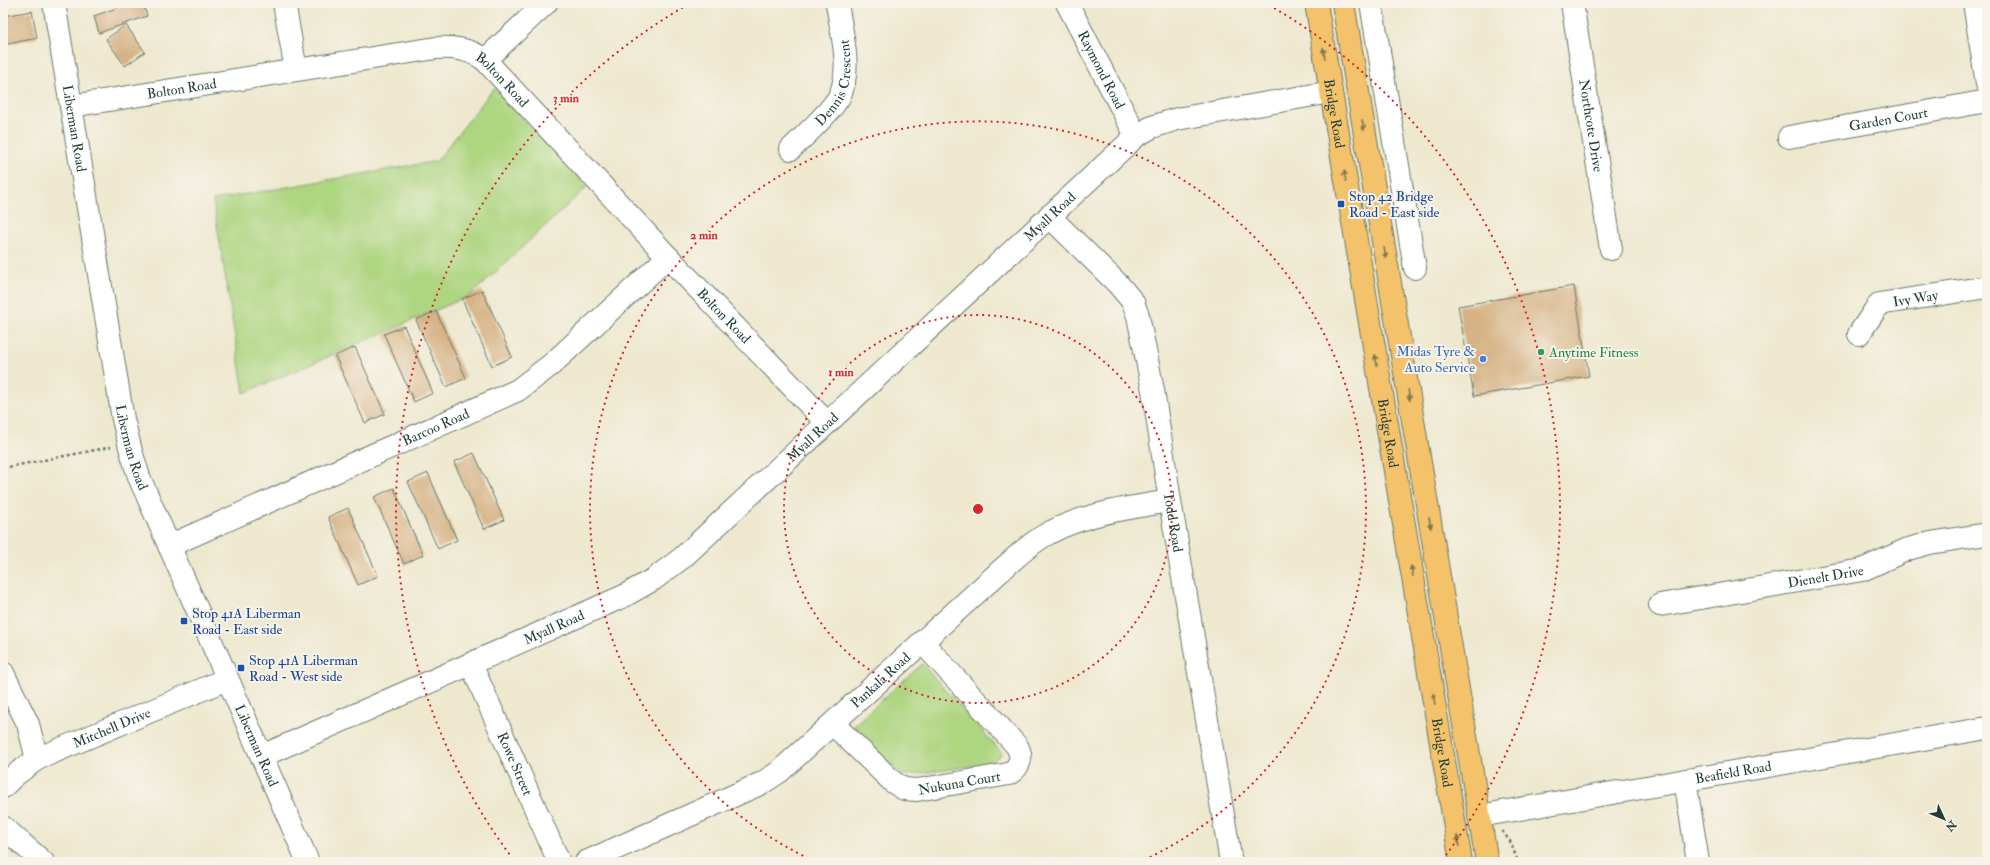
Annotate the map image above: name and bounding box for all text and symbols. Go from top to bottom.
street label: Raymond Road [1074,28,1128,112]
street label: Dennis Crescent [812,38,855,129]
one-way arrow [1321,47,1327,59]
street label: Bolton Road [473,48,532,111]
street label: Bolton Road [146,75,218,103]
street label: Bridge Road [1320,78,1348,149]
street label: Northcote Drive [1575,78,1607,173]
street label: Liberman Road [59,84,90,173]
text: 3 min [553,91,580,106]
street label: Garden Court [1848,104,1930,135]
one-way arrow [1361,119,1367,131]
one-way arrow [1342,170,1348,182]
street label: Myall Road [1020,188,1079,245]
place label: Stop 42 Bridge Road - East side [1349,188,1440,221]
marker: Stop 42 Bridge Road - East side [1336,199,1346,209]
text: 2 min [690,228,718,243]
one-way arrow [1382,247,1388,259]
street label: Bolton Road [693,285,754,347]
street label: Ivy Way [1892,287,1940,311]
place label: Midas Tyre & Auto Service [1397,343,1475,376]
place label: Anytime Fitness [1548,344,1639,362]
marker: Anytime Fitness [1536,347,1546,357]
one-way arrow [1373,354,1379,366]
marker: Midas Tyre & Auto Service [1478,354,1488,364]
text: 1 min [828,365,855,380]
one-way arrow [1406,389,1412,401]
street label: Bridge Road [1374,397,1402,469]
street label: Liberman Road [112,403,152,493]
street label: Barcoo Road [400,405,472,450]
street label: Myall Road [783,409,842,466]
street label: Todd Road [1160,490,1187,554]
centre of rings [971,502,985,516]
one-way arrow [1427,517,1433,529]
street label: Dienelt Drive [1786,562,1865,592]
one-way arrow [1409,565,1415,577]
place label: Stop 41A Liberman Road - East side [192,605,301,638]
street label: Myall Road [521,607,587,648]
marker: Stop 41A Liberman Road - East side [179,616,189,626]
street label: Pankala Road [847,649,914,712]
place label: Stop 41A Liberman Road - West side [249,652,358,685]
marker: Stop 41A Liberman Road - West side [236,663,246,673]
one-way arrow [1430,693,1436,705]
street label: Liberman Road [231,702,282,789]
street label: Mitchell Drive [70,704,153,752]
street label: Bridge Road [1428,717,1456,788]
street label: Rowe Street [493,729,537,799]
street label: Beafield Road [1694,757,1773,787]
street label: Nukuna Court [917,768,1002,799]
north arrow [1924,799,1964,839]
text: N [1942,817,1960,834]
one-way arrow [1455,835,1461,847]

